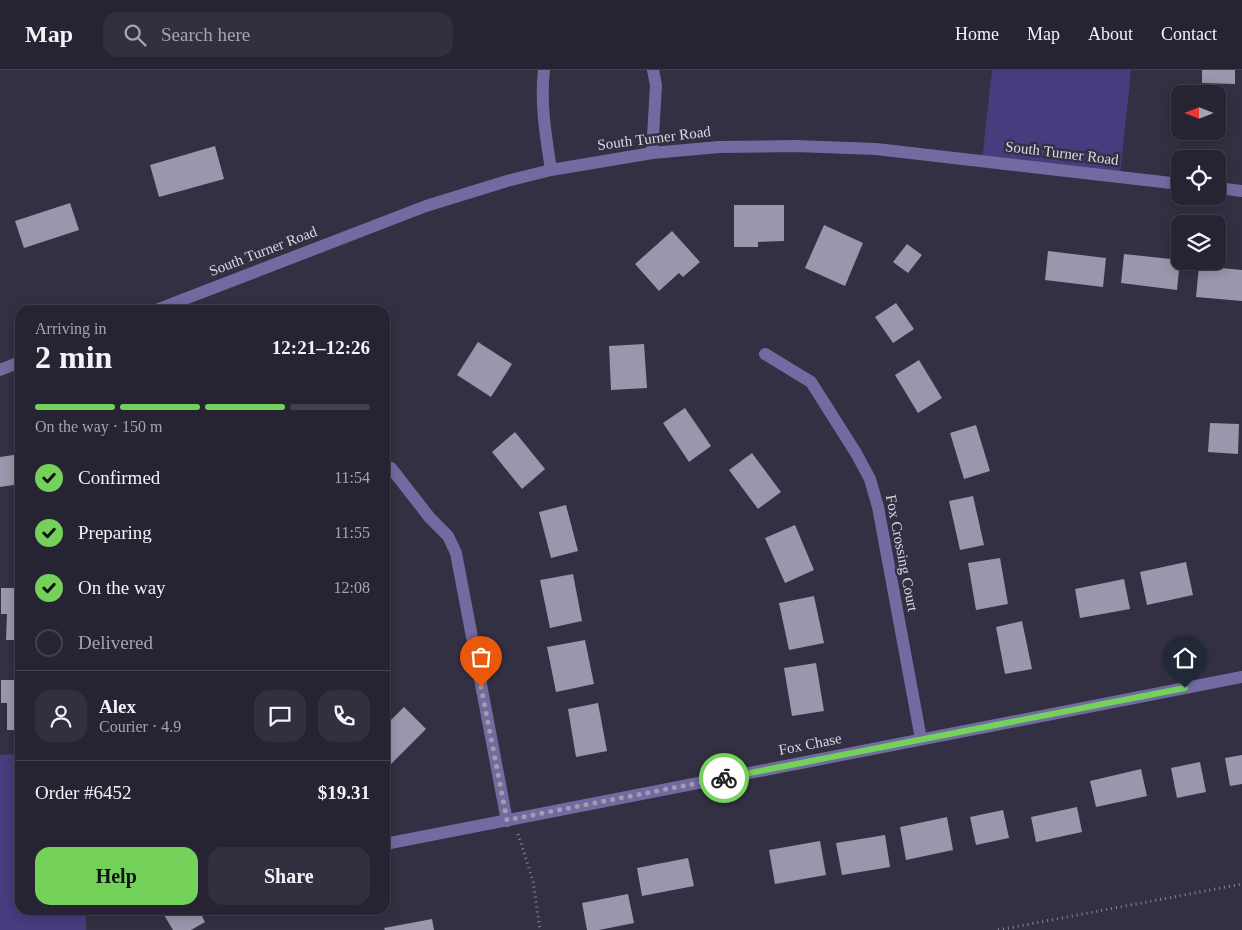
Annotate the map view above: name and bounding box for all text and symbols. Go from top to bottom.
search box [103,12,453,57]
text: Map [25,21,73,47]
icon: search [121,21,149,49]
text: Search here [161,24,250,45]
text: Home [955,24,999,44]
text: Map [1027,24,1060,44]
text: About [1088,24,1133,44]
text: Contact [1161,24,1217,44]
north arrow [1171,85,1226,140]
map controls [1171,85,1226,270]
street label: South Turner Road [596,123,712,153]
street label: South Turner Road [1004,138,1120,168]
button: locate [1171,150,1226,205]
button: layers [1171,215,1226,270]
street label: South Turner Road [207,223,320,279]
text: Arriving in [35,320,107,337]
text: 12:21–12:26 [272,337,370,358]
text: 2 min [35,339,112,375]
text: On the way · 150 m [35,418,163,435]
icon: check [35,464,63,492]
text: Confirmed [78,467,160,488]
text: 11:54 [334,469,370,486]
street label: Fox Crossing Court [883,493,921,613]
icon: check [35,519,63,547]
text: Preparing [78,522,152,543]
text: 11:55 [334,524,370,541]
icon: check [35,574,63,602]
text: On the way [78,577,166,598]
text: 12:08 [334,579,370,596]
text: Delivered [78,632,153,653]
pin [460,636,502,687]
pin [1164,637,1206,688]
icon: bag [467,643,495,671]
icon: home [1171,644,1199,672]
button: person [35,690,87,742]
button: chat [254,690,306,742]
button: phone [318,690,370,742]
text: Alex [99,696,136,717]
text: Courier · 4.9 [99,718,181,735]
street label: Fox Chase [777,730,843,758]
courier [699,753,749,803]
icon: bike [710,764,738,792]
text: Order #6452 [35,782,132,803]
text: $19.31 [318,782,370,803]
button: Help [35,847,198,905]
button: Share [208,847,370,905]

